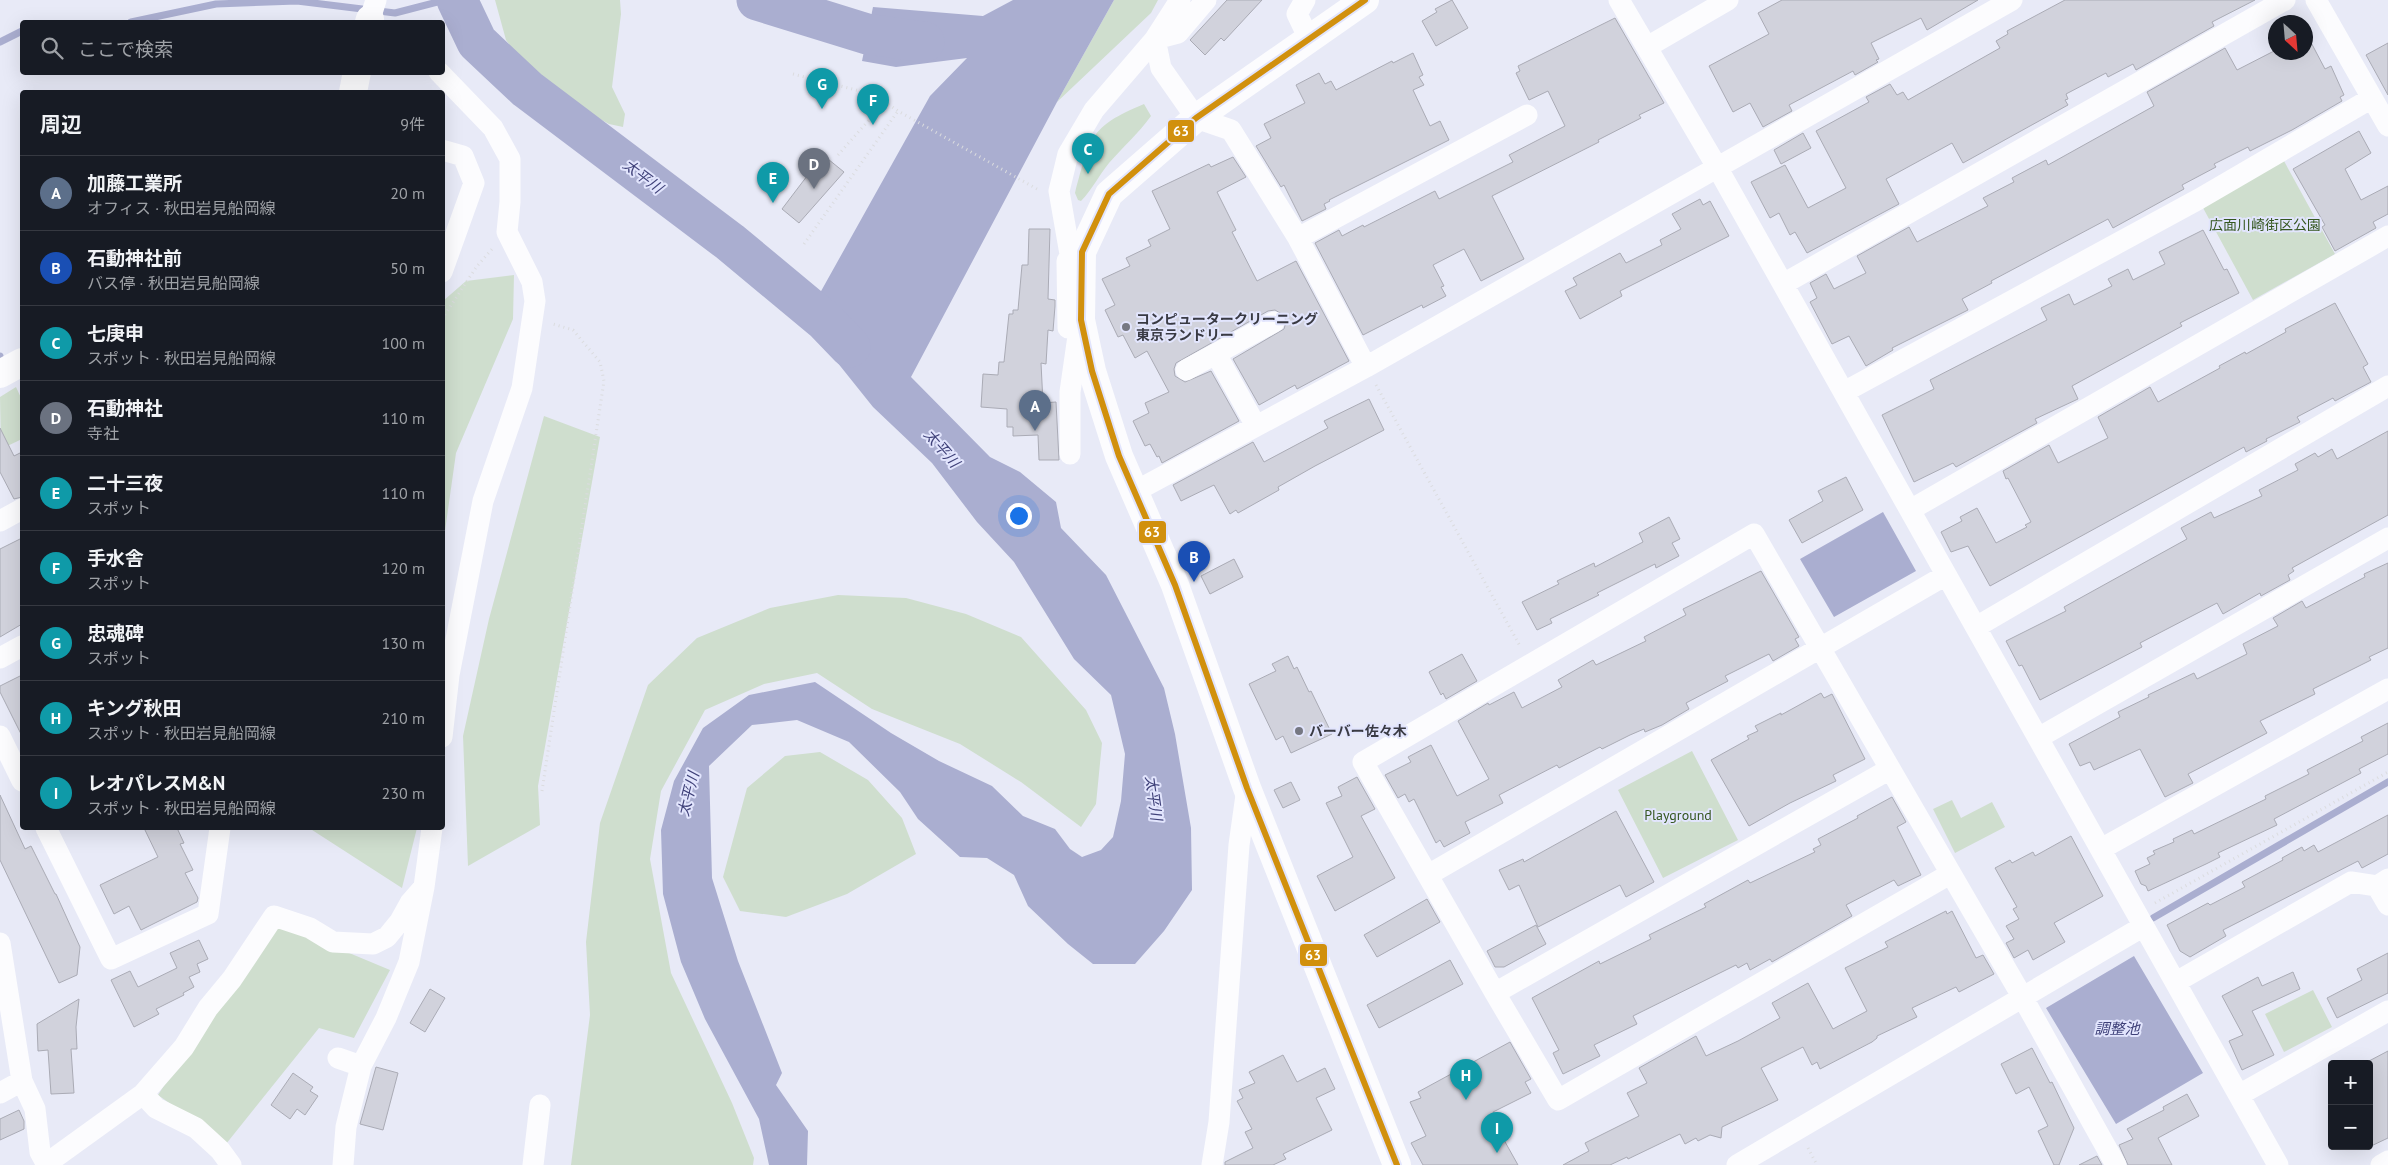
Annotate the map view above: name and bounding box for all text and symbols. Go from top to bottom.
north arrow [2268,15,2313,60]
search box [20,20,445,75]
icon: search [38,34,66,62]
text: ここで検索 [78,37,173,61]
pin: G [806,68,838,109]
pin: F [857,84,889,125]
text: 周辺 [40,111,82,138]
text: 9件 [400,114,425,134]
line badge: 63 [1167,119,1195,143]
text: 63 [1173,122,1189,140]
pin: C [1072,133,1104,174]
pin: D [798,148,830,189]
water label: 太平川 [619,155,668,198]
pin: E [757,162,789,203]
text: 加藤工業所 [87,171,182,195]
text: A [51,183,61,203]
text: 20 m [390,183,425,203]
text: オフィス · 秋田岩見船岡線 [87,198,276,218]
park label: 広面川崎街区公園 [2209,216,2321,234]
text: 石動神社前 [87,246,182,270]
text: B [51,258,61,278]
text: 50 m [390,258,425,278]
text: バス停 · 秋田岩見船岡線 [87,273,260,293]
place label: コンピュータークリーニング 東京ランドリー [1136,310,1318,344]
text: 七庚申 [87,321,144,345]
marker: コンピュータークリーニング 東京ランドリー [1120,321,1132,333]
text: C [52,333,60,353]
text: 100 m [382,333,425,353]
text: スポット · 秋田岩見船岡線 [87,348,276,368]
pin: A [1019,390,1051,431]
text: 石動神社 [87,396,163,420]
text: D [51,408,61,428]
text: 110 m [382,408,425,428]
text: 寺社 [87,423,119,443]
water label: 太平川 [920,425,965,473]
text: 二十三夜 [87,471,163,495]
text: E [52,483,60,503]
text: 110 m [382,483,425,503]
text: スポット [87,498,151,518]
your location [1006,503,1032,529]
line badge: 63 [1138,520,1167,544]
text: 63 [1144,523,1160,541]
pin: B [1178,541,1210,582]
text: 手水舎 [87,546,144,570]
text: F [52,558,60,578]
text: 120 m [382,558,425,578]
text: スポット [87,573,151,593]
text: 忠魂碑 [87,621,144,645]
text: G [51,633,61,653]
text: 130 m [382,633,425,653]
text: スポット [87,648,151,668]
text: キング秋田 [87,696,181,720]
text: H [51,708,61,728]
text: 210 m [382,708,425,728]
place label: バーバー佐々木 [1309,722,1407,740]
text: スポット · 秋田岩見船岡線 [87,723,276,743]
marker: バーバー佐々木 [1293,725,1305,737]
water label: 太平川 [673,768,703,818]
text: レオパレスM&N [87,771,225,795]
water label: 太平川 [1141,774,1167,824]
text: I [54,783,58,803]
text: 230 m [382,783,425,803]
text: スポット · 秋田岩見船岡線 [87,798,276,818]
park label: Playground [1644,806,1712,824]
line badge: 63 [1299,943,1328,967]
text: 63 [1305,946,1321,964]
water label: 調整池 [2094,1019,2141,1038]
pin: H [1450,1059,1482,1100]
map controls [2328,1060,2373,1150]
button: + [2328,1060,2373,1105]
button: − [2328,1105,2373,1150]
pin: I [1481,1112,1513,1153]

